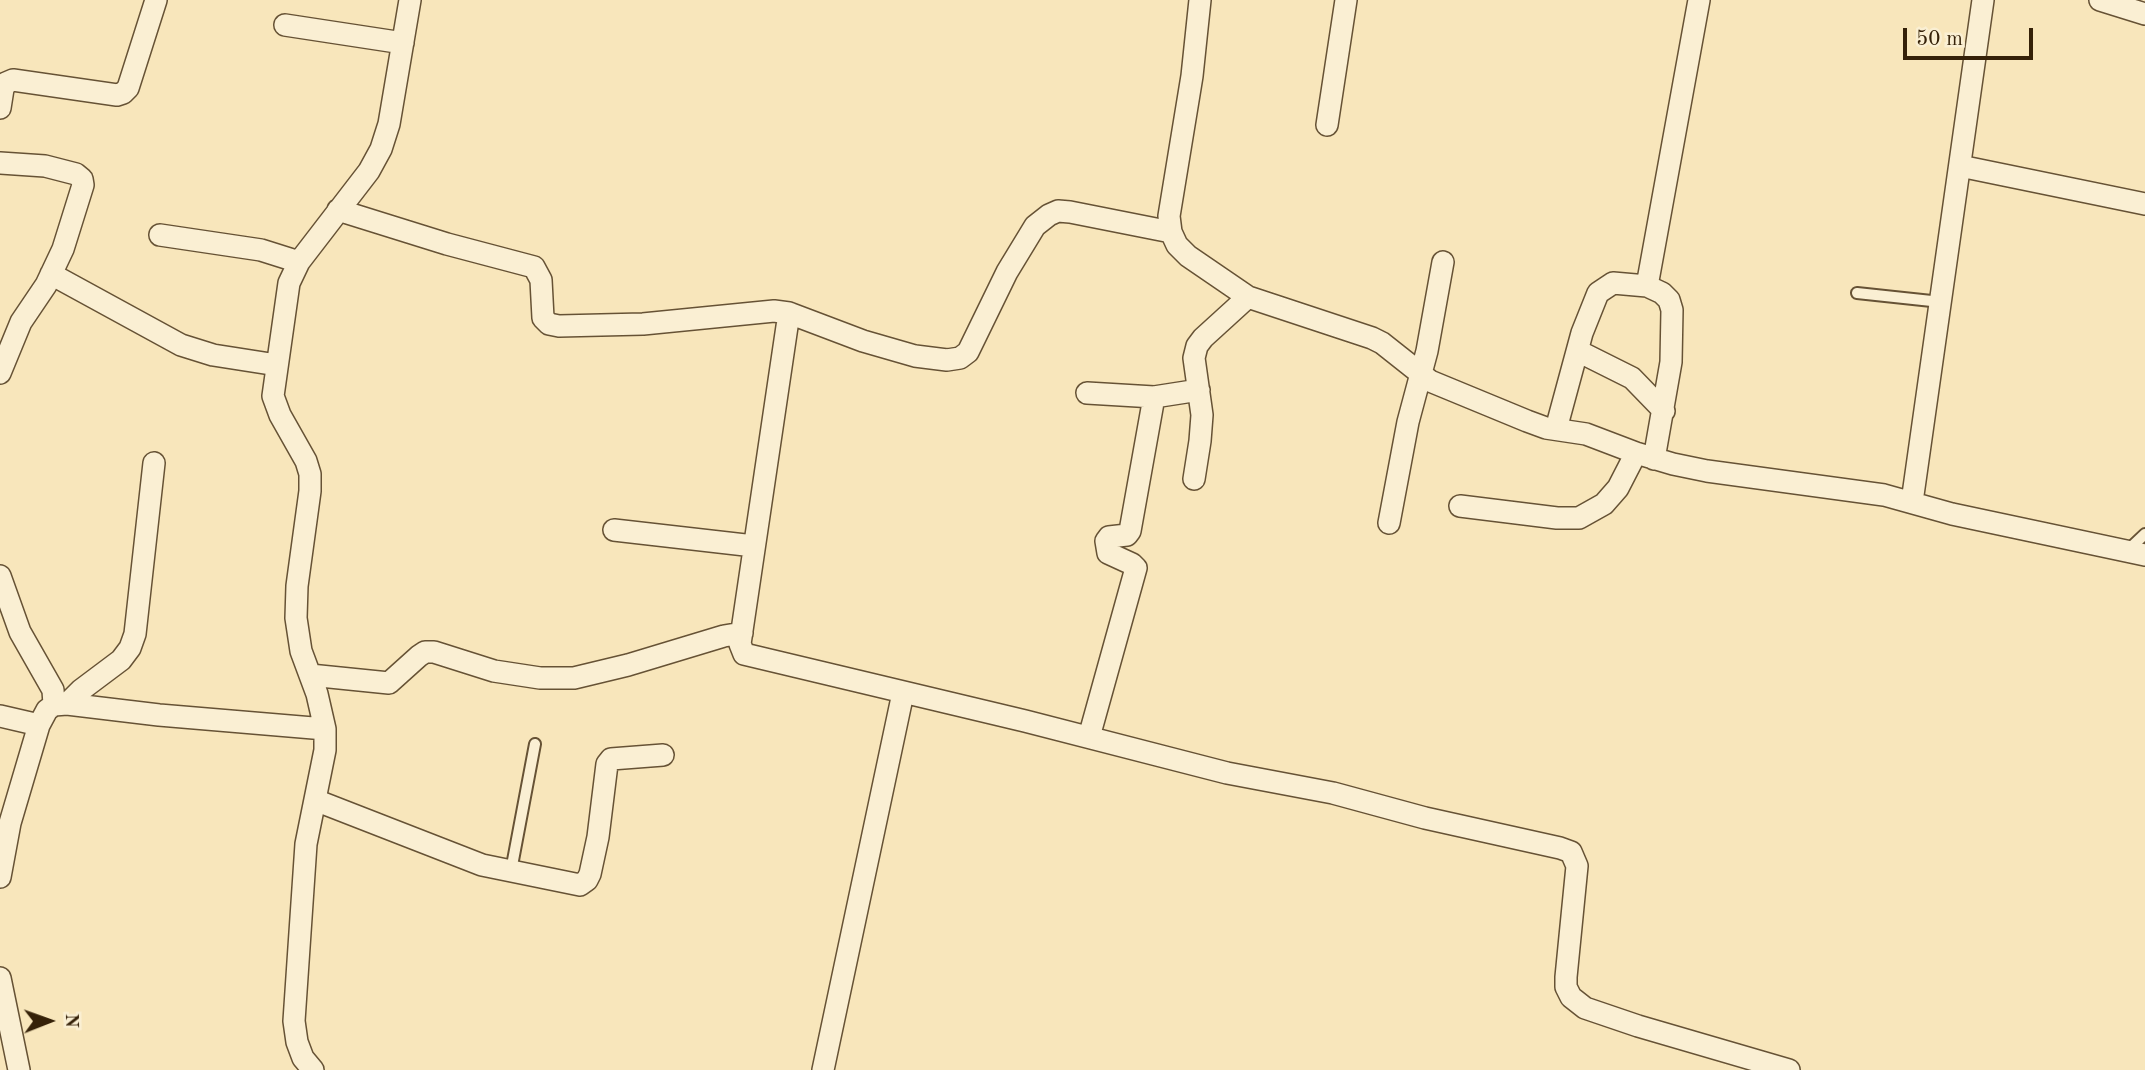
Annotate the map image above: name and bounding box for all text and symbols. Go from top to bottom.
scale bar [1907,14,2036,58]
text: 50 m [1916,29,1963,50]
north arrow [14,986,84,1056]
text: N [61,1013,80,1028]

